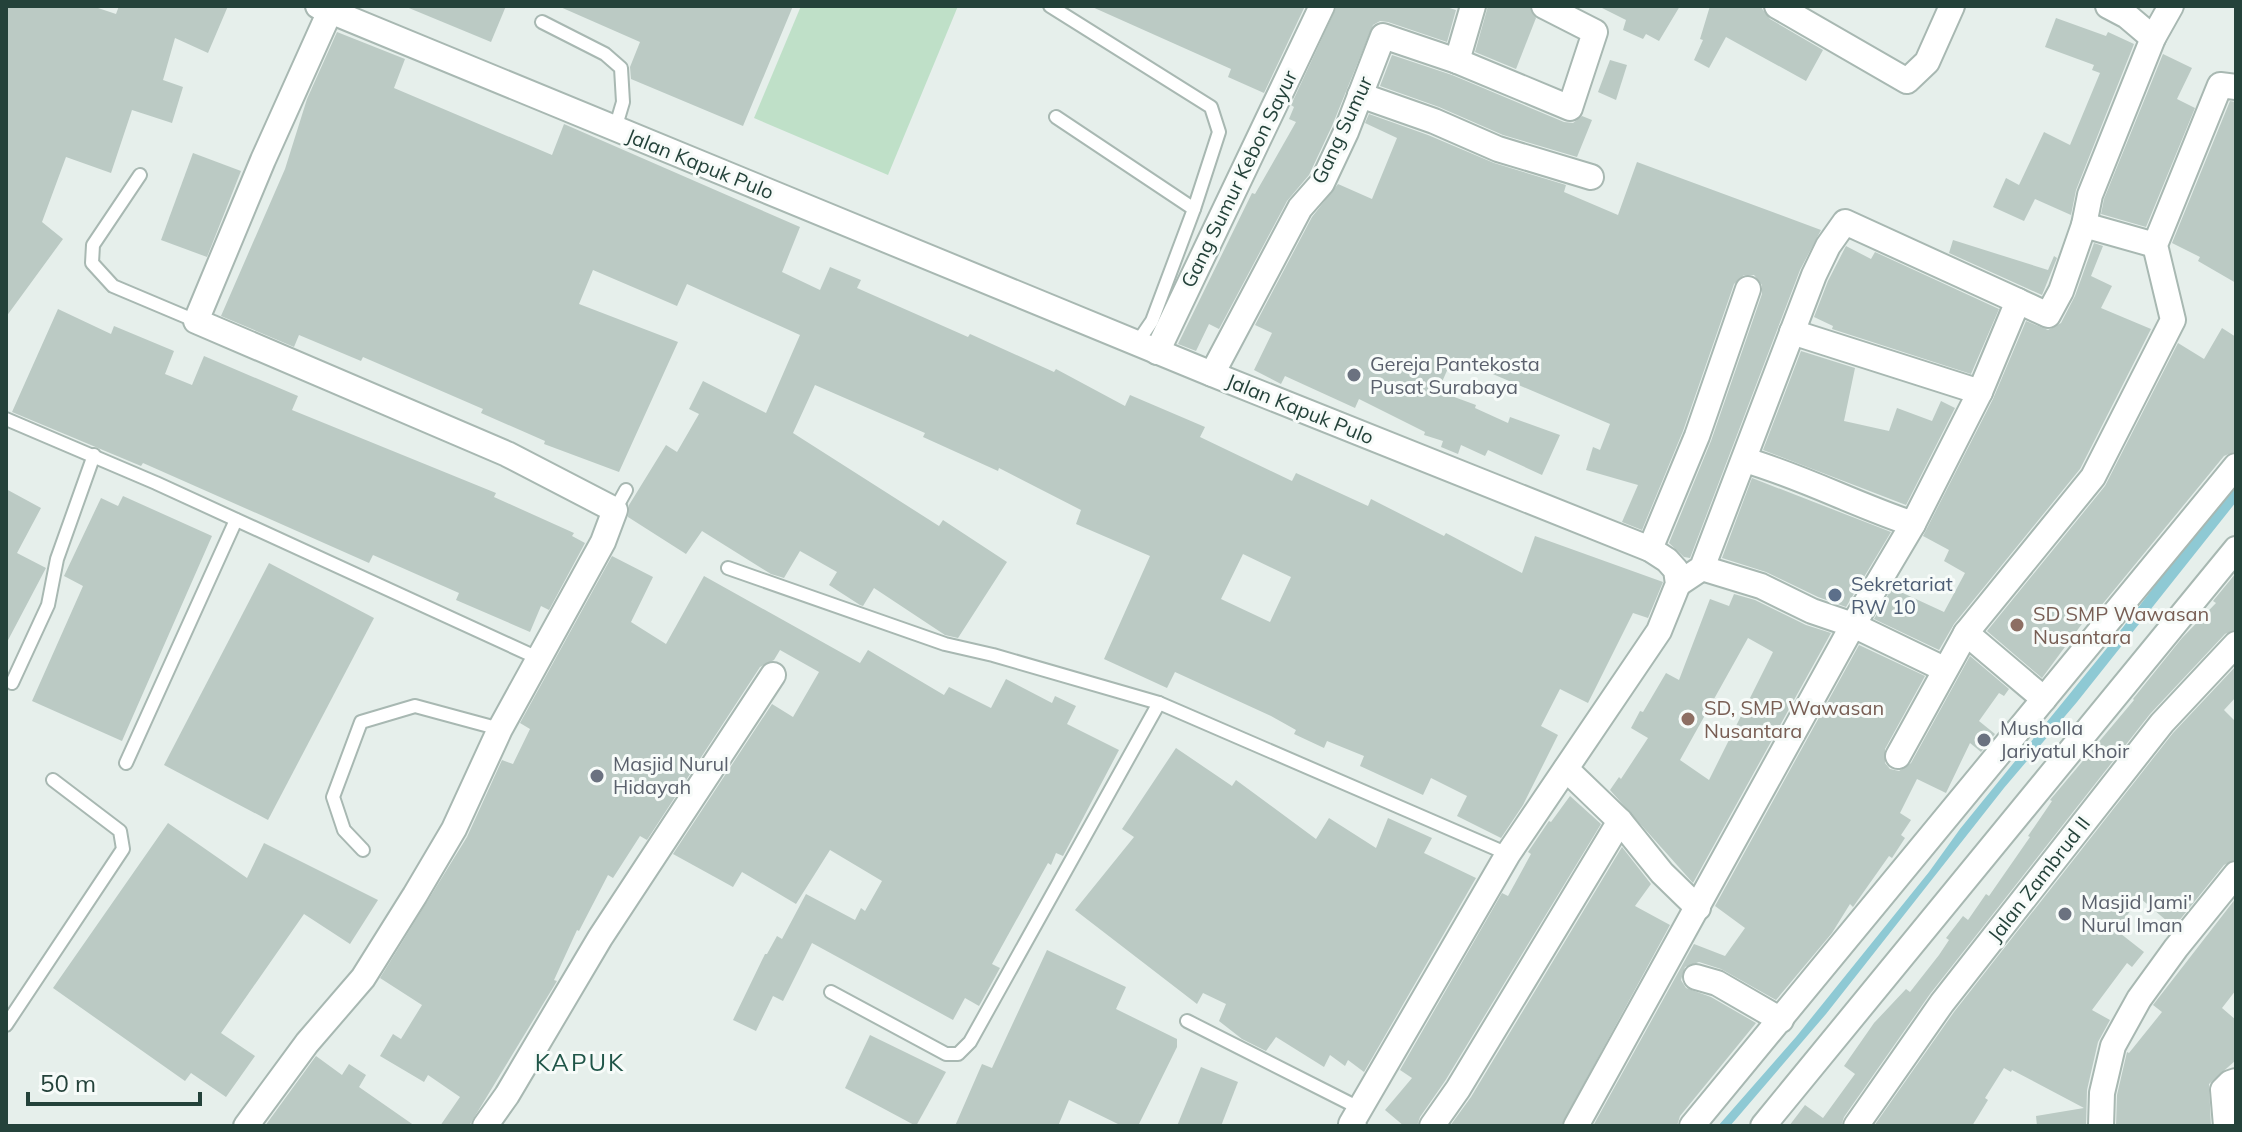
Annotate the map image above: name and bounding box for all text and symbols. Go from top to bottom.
street label: Gang Sumur Kebon Sayur [1175,65,1302,292]
street label: Gang Sumur [1306,71,1378,188]
street label: Jalan Kapuk Pulo [623,123,777,204]
place label: Gereja Pantekosta Pusat Surabaya [1370,351,1540,399]
marker: Gereja Pantekosta Pusat Surabaya [1345,366,1363,384]
street label: Jalan Kapuk Pulo [1223,368,1377,449]
place label: Sekretariat RW 10 [1851,571,1953,619]
marker: Sekretariat RW 10 [1826,586,1844,604]
place label: SD SMP Wawasan Nusantara [2033,601,2209,649]
marker: SD SMP Wawasan Nusantara [2008,616,2026,634]
place label: SD, SMP Wawasan Nusantara [1704,695,1884,743]
marker: SD, SMP Wawasan Nusantara [1679,710,1697,728]
place label: Musholla Jariyatul Khoir [2000,715,2130,763]
marker: Musholla Jariyatul Khoir [1975,731,1993,749]
place label: Masjid Nurul Hidayah [613,751,729,799]
marker: Masjid Nurul Hidayah [588,767,606,785]
street label: Jalan Zambrud II [1982,811,2095,946]
place label: Masjid Jami' Nurul Iman [2081,889,2192,937]
marker: Masjid Jami' Nurul Iman [2056,905,2074,923]
district label: KAPUK [535,1047,625,1077]
scale bar [28,1056,200,1106]
text: 50 m [40,1068,96,1098]

